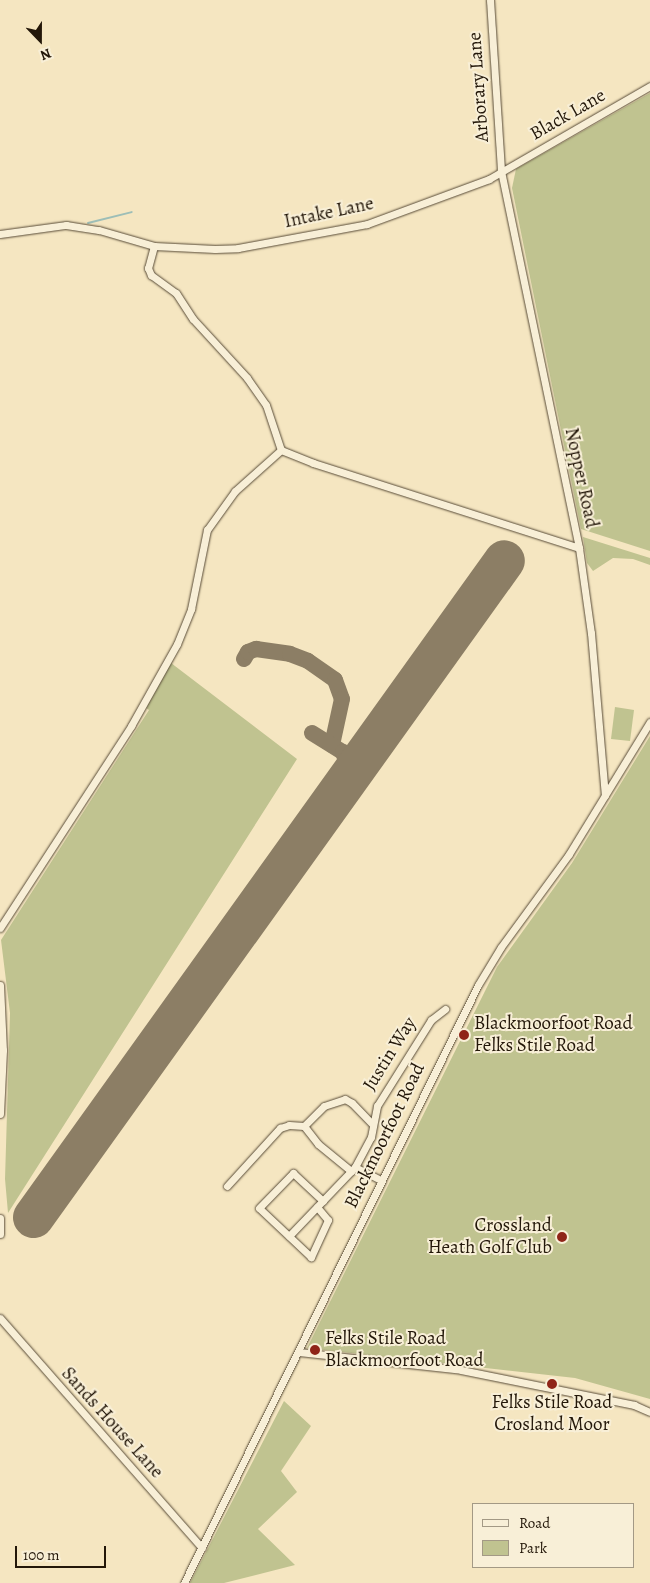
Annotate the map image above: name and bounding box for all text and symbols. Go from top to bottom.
north arrow [15,15,65,65]
street label: Arborary Lane [464,31,494,143]
text: N [38,44,54,65]
street label: Black Lane [526,84,610,146]
street label: Intake Lane [282,192,376,234]
street label: Nopper Road [559,426,603,530]
street label: Justin Way [358,1013,422,1095]
place label: Blackmoorfoot Road Felks Stile Road [474,1013,633,1057]
marker: Blackmoorfoot Road Felks Stile Road [458,1029,470,1041]
street label: Blackmoorfoot Road [340,1060,430,1212]
place label: Crossland Heath Golf Club [428,1215,552,1259]
marker: Crossland Heath Golf Club [556,1231,568,1243]
place label: Felks Stile Road Blackmoorfoot Road [325,1328,484,1372]
marker: Felks Stile Road Blackmoorfoot Road [309,1344,321,1356]
street label: Sands House Lane [56,1363,168,1483]
marker: Felks Stile Road Crosland Moor [546,1378,558,1390]
place label: Felks Stile Road Crosland Moor [491,1392,613,1436]
legend [472,1503,635,1568]
text: Road [519,1513,550,1533]
scale bar [18,1536,109,1568]
text: Park [519,1538,547,1558]
text: 100 m [23,1545,60,1565]

